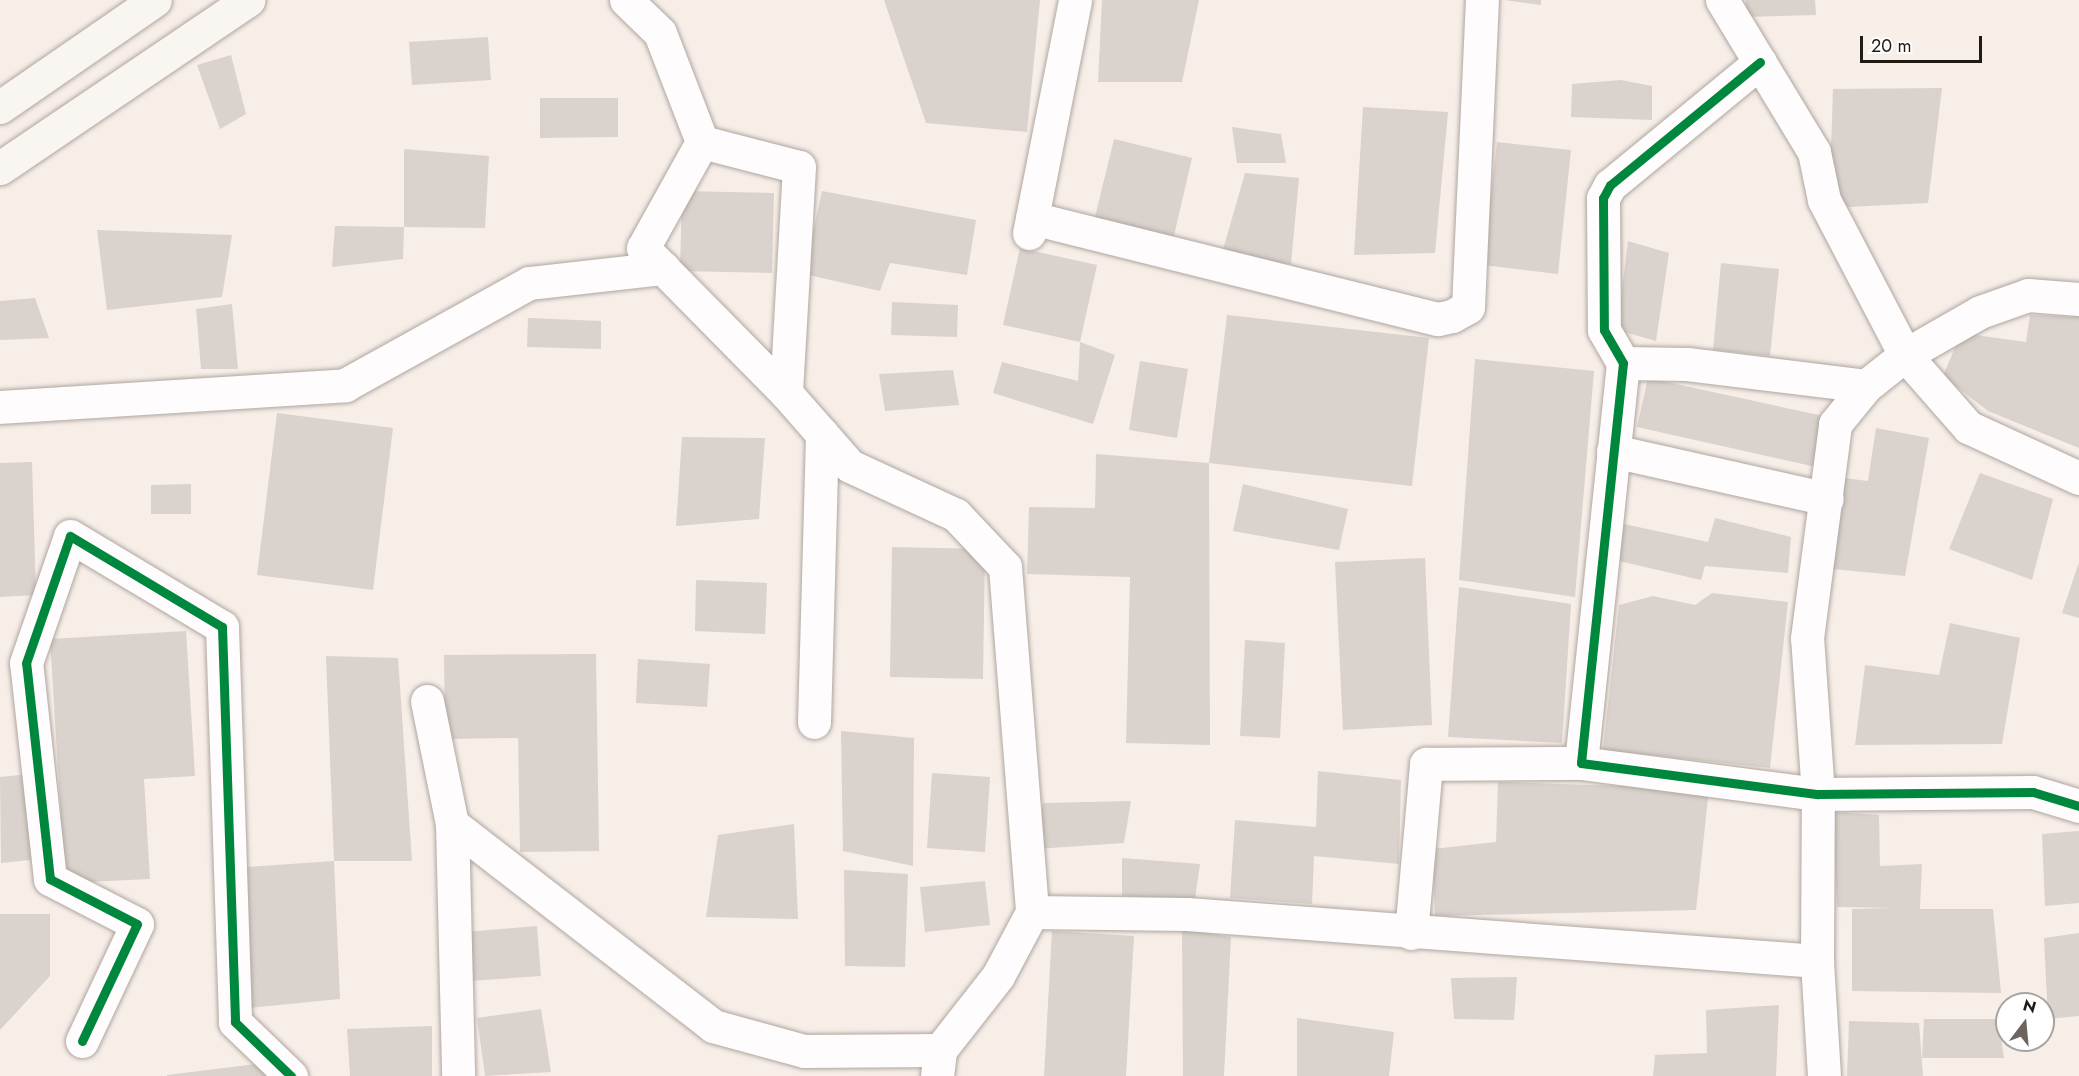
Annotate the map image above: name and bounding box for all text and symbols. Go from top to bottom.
scale bar [1863,24,1984,62]
text: 20 m [1871,33,1911,59]
north arrow [1995,992,2055,1052]
text: N [2020,993,2039,1019]

